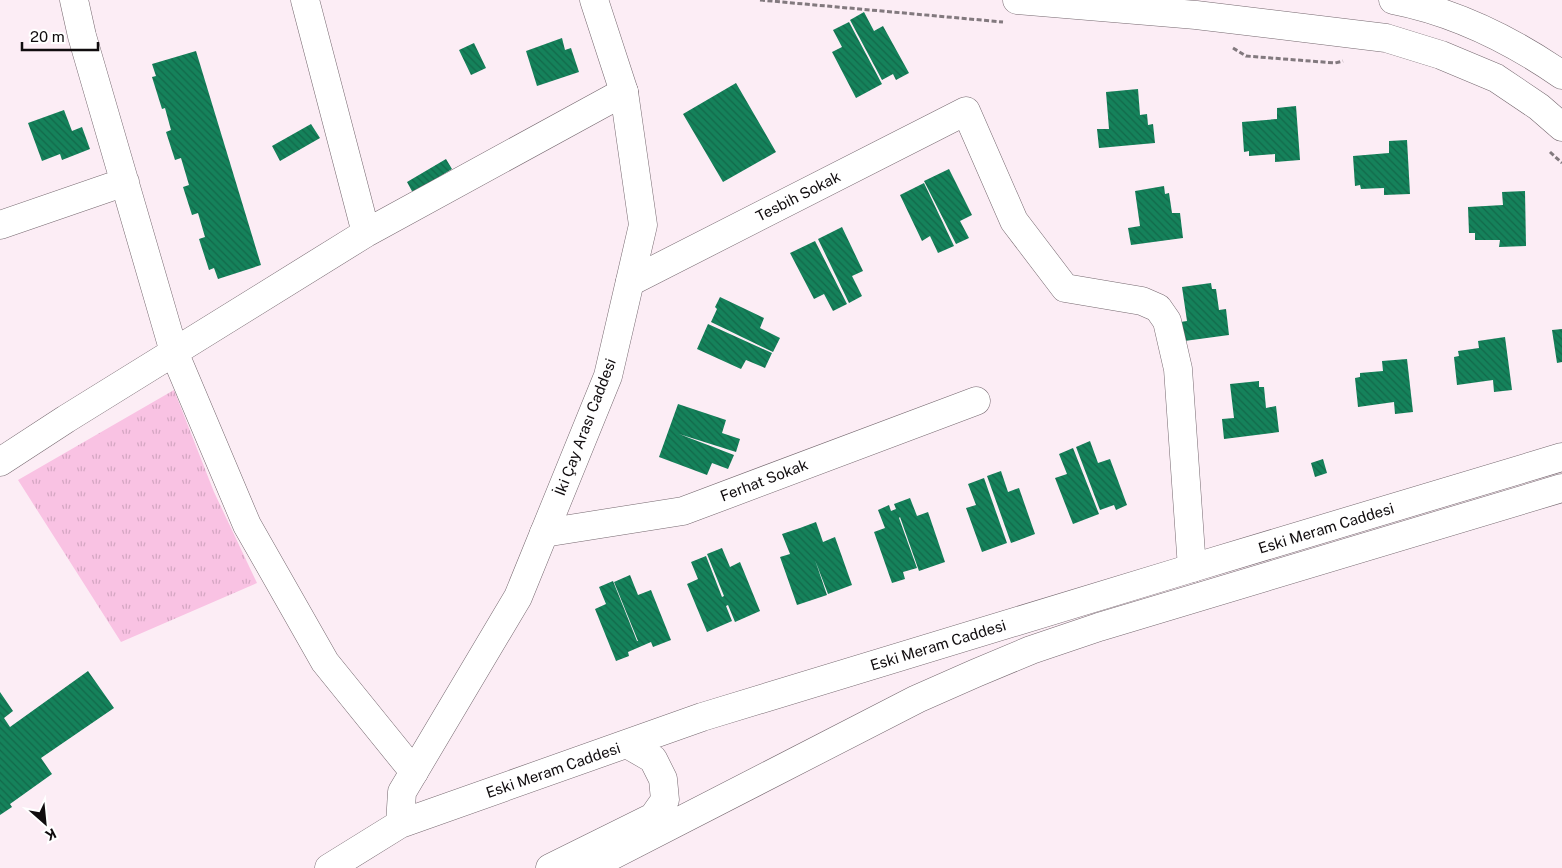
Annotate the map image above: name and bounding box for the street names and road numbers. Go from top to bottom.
street label: Tesbih Sokak [753,167,843,225]
street label: İki Çay Arası Caddesi [550,356,619,498]
street label: Ferhat Sokak [718,455,810,505]
street label: Eski Meram Caddesi [1256,499,1396,557]
street label: Eski Meram Caddesi [868,616,1008,674]
street label: Eski Meram Caddesi [484,739,622,801]

